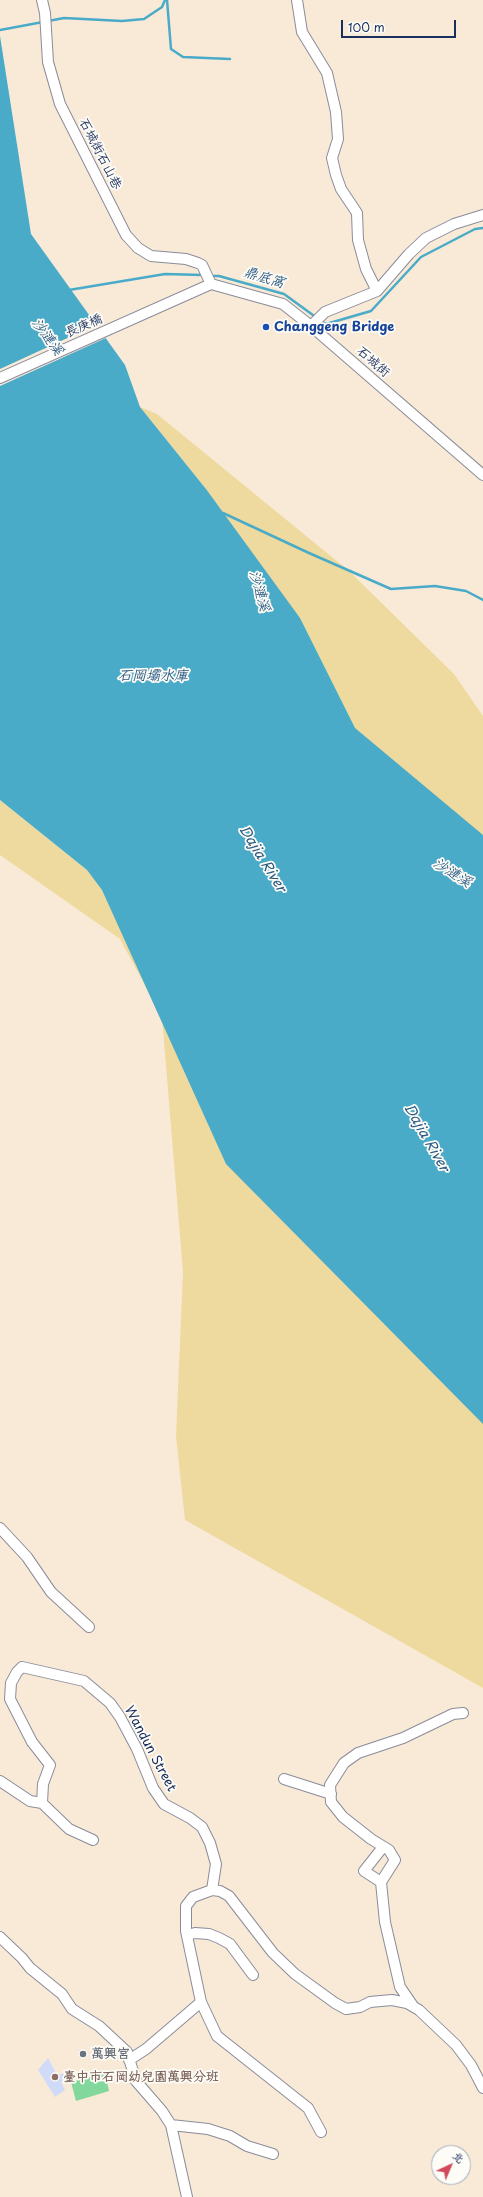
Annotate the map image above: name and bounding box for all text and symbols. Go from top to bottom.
scale bar [343,12,458,38]
text: 100 m [348,18,385,36]
street label: 石城街石山巷 [75,116,125,192]
water label: 鼎底窩 [241,264,287,292]
street label: 長庚橋 [63,311,105,341]
water label: 沙漣溪 [28,315,66,359]
place label: Changgeng Bridge [274,319,394,335]
marker: Changgeng Bridge [261,322,271,332]
street label: 石城街 [353,343,393,381]
water label: 沙漣溪 [245,568,273,614]
water label: 石岡壩水庫 [118,668,188,684]
water label: Dajia River [235,822,289,896]
water label: 沙漣溪 [430,855,474,891]
water label: Dajia River [400,1101,452,1175]
street label: Wandun Street [121,1704,179,1794]
place label: 萬興宮 [91,2046,130,2062]
marker: 萬興宮 [78,2049,88,2059]
place label: 臺中市石岡幼兒園萬興分班 [63,2069,219,2085]
marker: 臺中市石岡幼兒園萬興分班 [50,2072,60,2082]
north arrow [431,2145,471,2185]
text: 北 [449,2147,469,2167]

